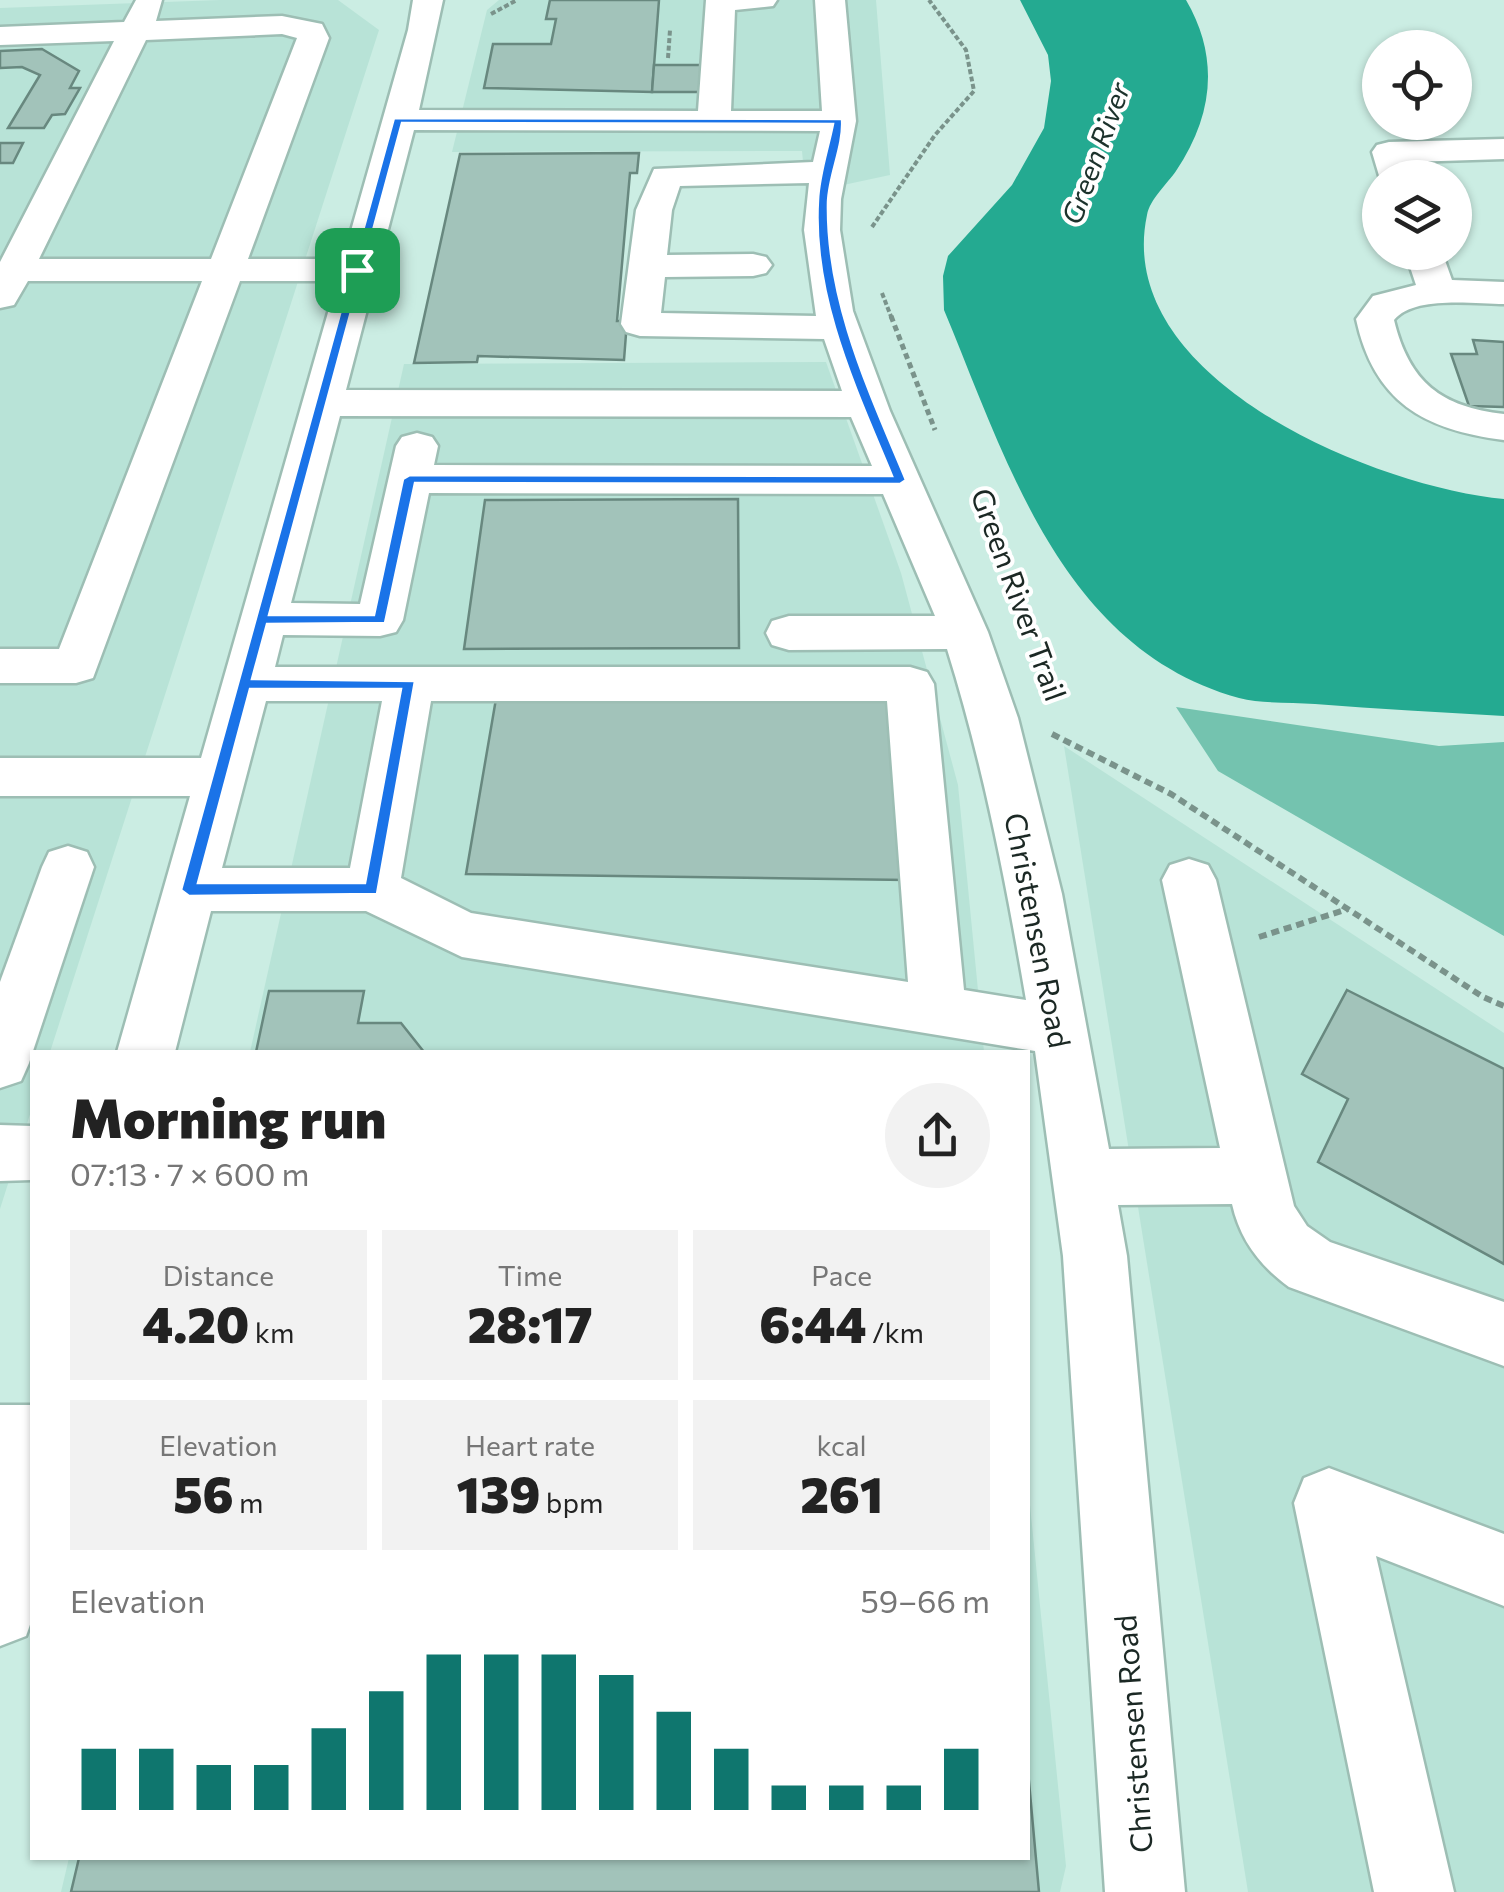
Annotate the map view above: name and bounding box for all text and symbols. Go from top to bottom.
map controls [1362,30,1472,270]
button: locate [1362,30,1472,140]
water label: Green River [1054,77,1137,228]
button: layers [1362,160,1472,270]
pin [315,228,400,313]
icon: arrive [330,243,385,298]
street label: Green River Trail [964,483,1076,705]
street label: Christensen Road [998,809,1080,1051]
text: Morning run [70,1082,386,1149]
button: share [885,1083,990,1188]
text: 07:13 · 7 × 600 m [70,1153,309,1193]
text: Distance [163,1258,274,1292]
text: Time [498,1258,562,1292]
text: Pace [811,1258,872,1292]
text: 4.20 [142,1292,249,1353]
text: 28:17 [467,1292,593,1353]
text: 6:44 [759,1292,867,1353]
text: km [249,1315,294,1349]
text: /km [867,1315,924,1349]
text: Elevation [159,1428,277,1462]
text: Heart rate [465,1428,595,1462]
text: kcal [817,1428,867,1462]
text: 56 [173,1462,234,1523]
text: 139 [457,1462,541,1523]
text: 261 [800,1462,883,1523]
text: m [234,1485,263,1519]
text: bpm [541,1485,603,1519]
text: Elevation [70,1580,205,1620]
text: 59–66 m [860,1580,990,1620]
street label: Christensen Road [1105,1614,1159,1854]

